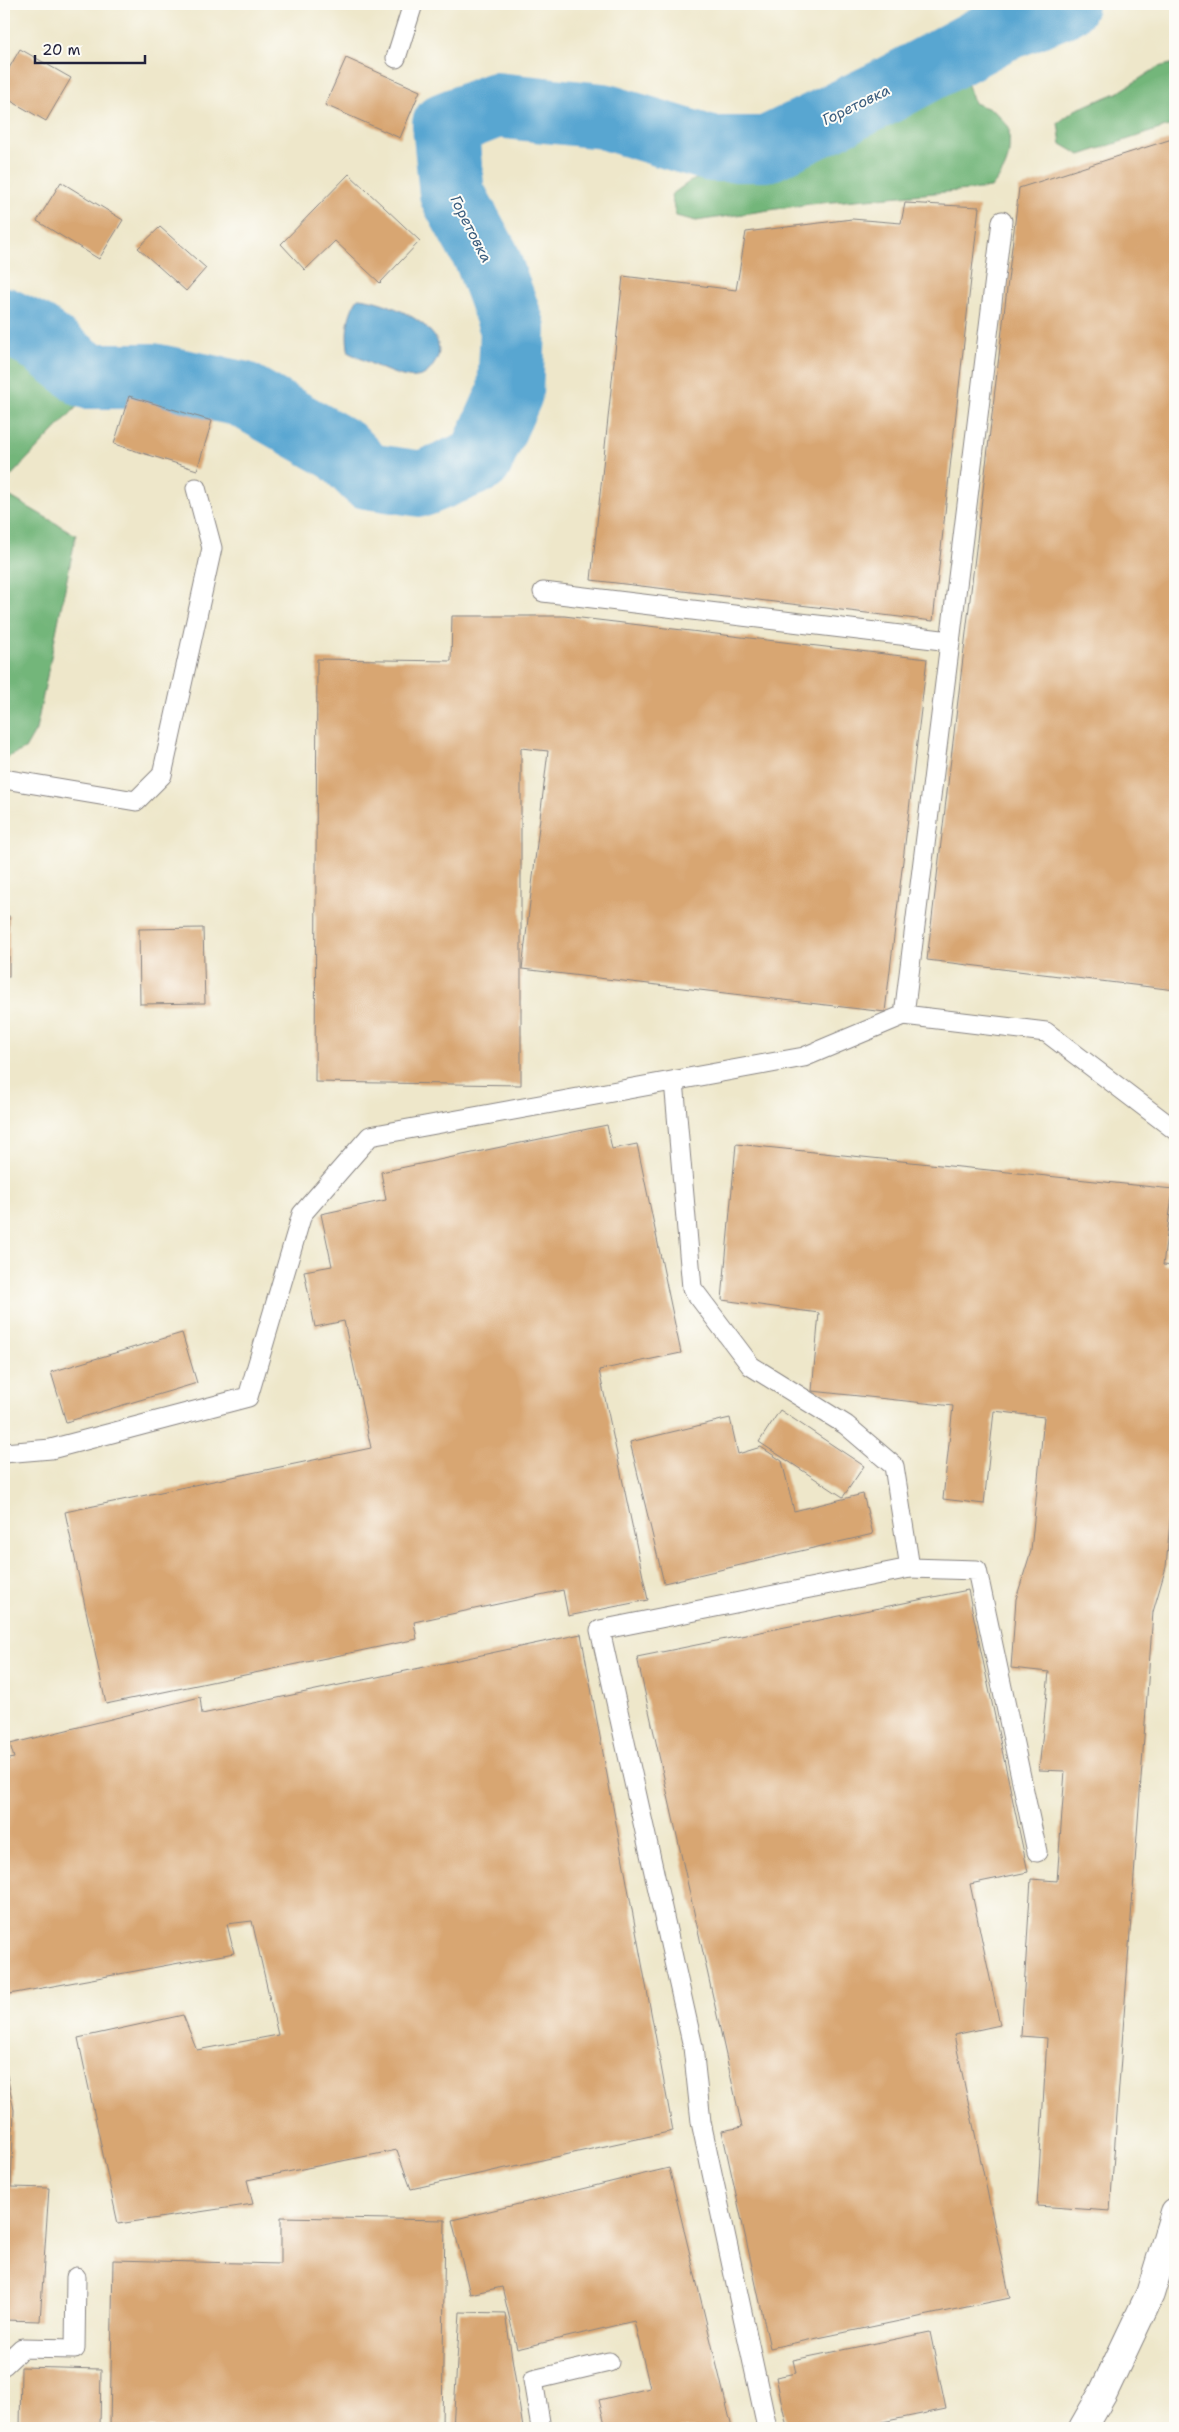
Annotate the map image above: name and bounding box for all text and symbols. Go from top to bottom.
scale bar [35,32,145,64]
text: 20 m [42,40,81,60]
water label: Горетовка [819,80,893,130]
water label: Горетовка [445,192,497,266]

